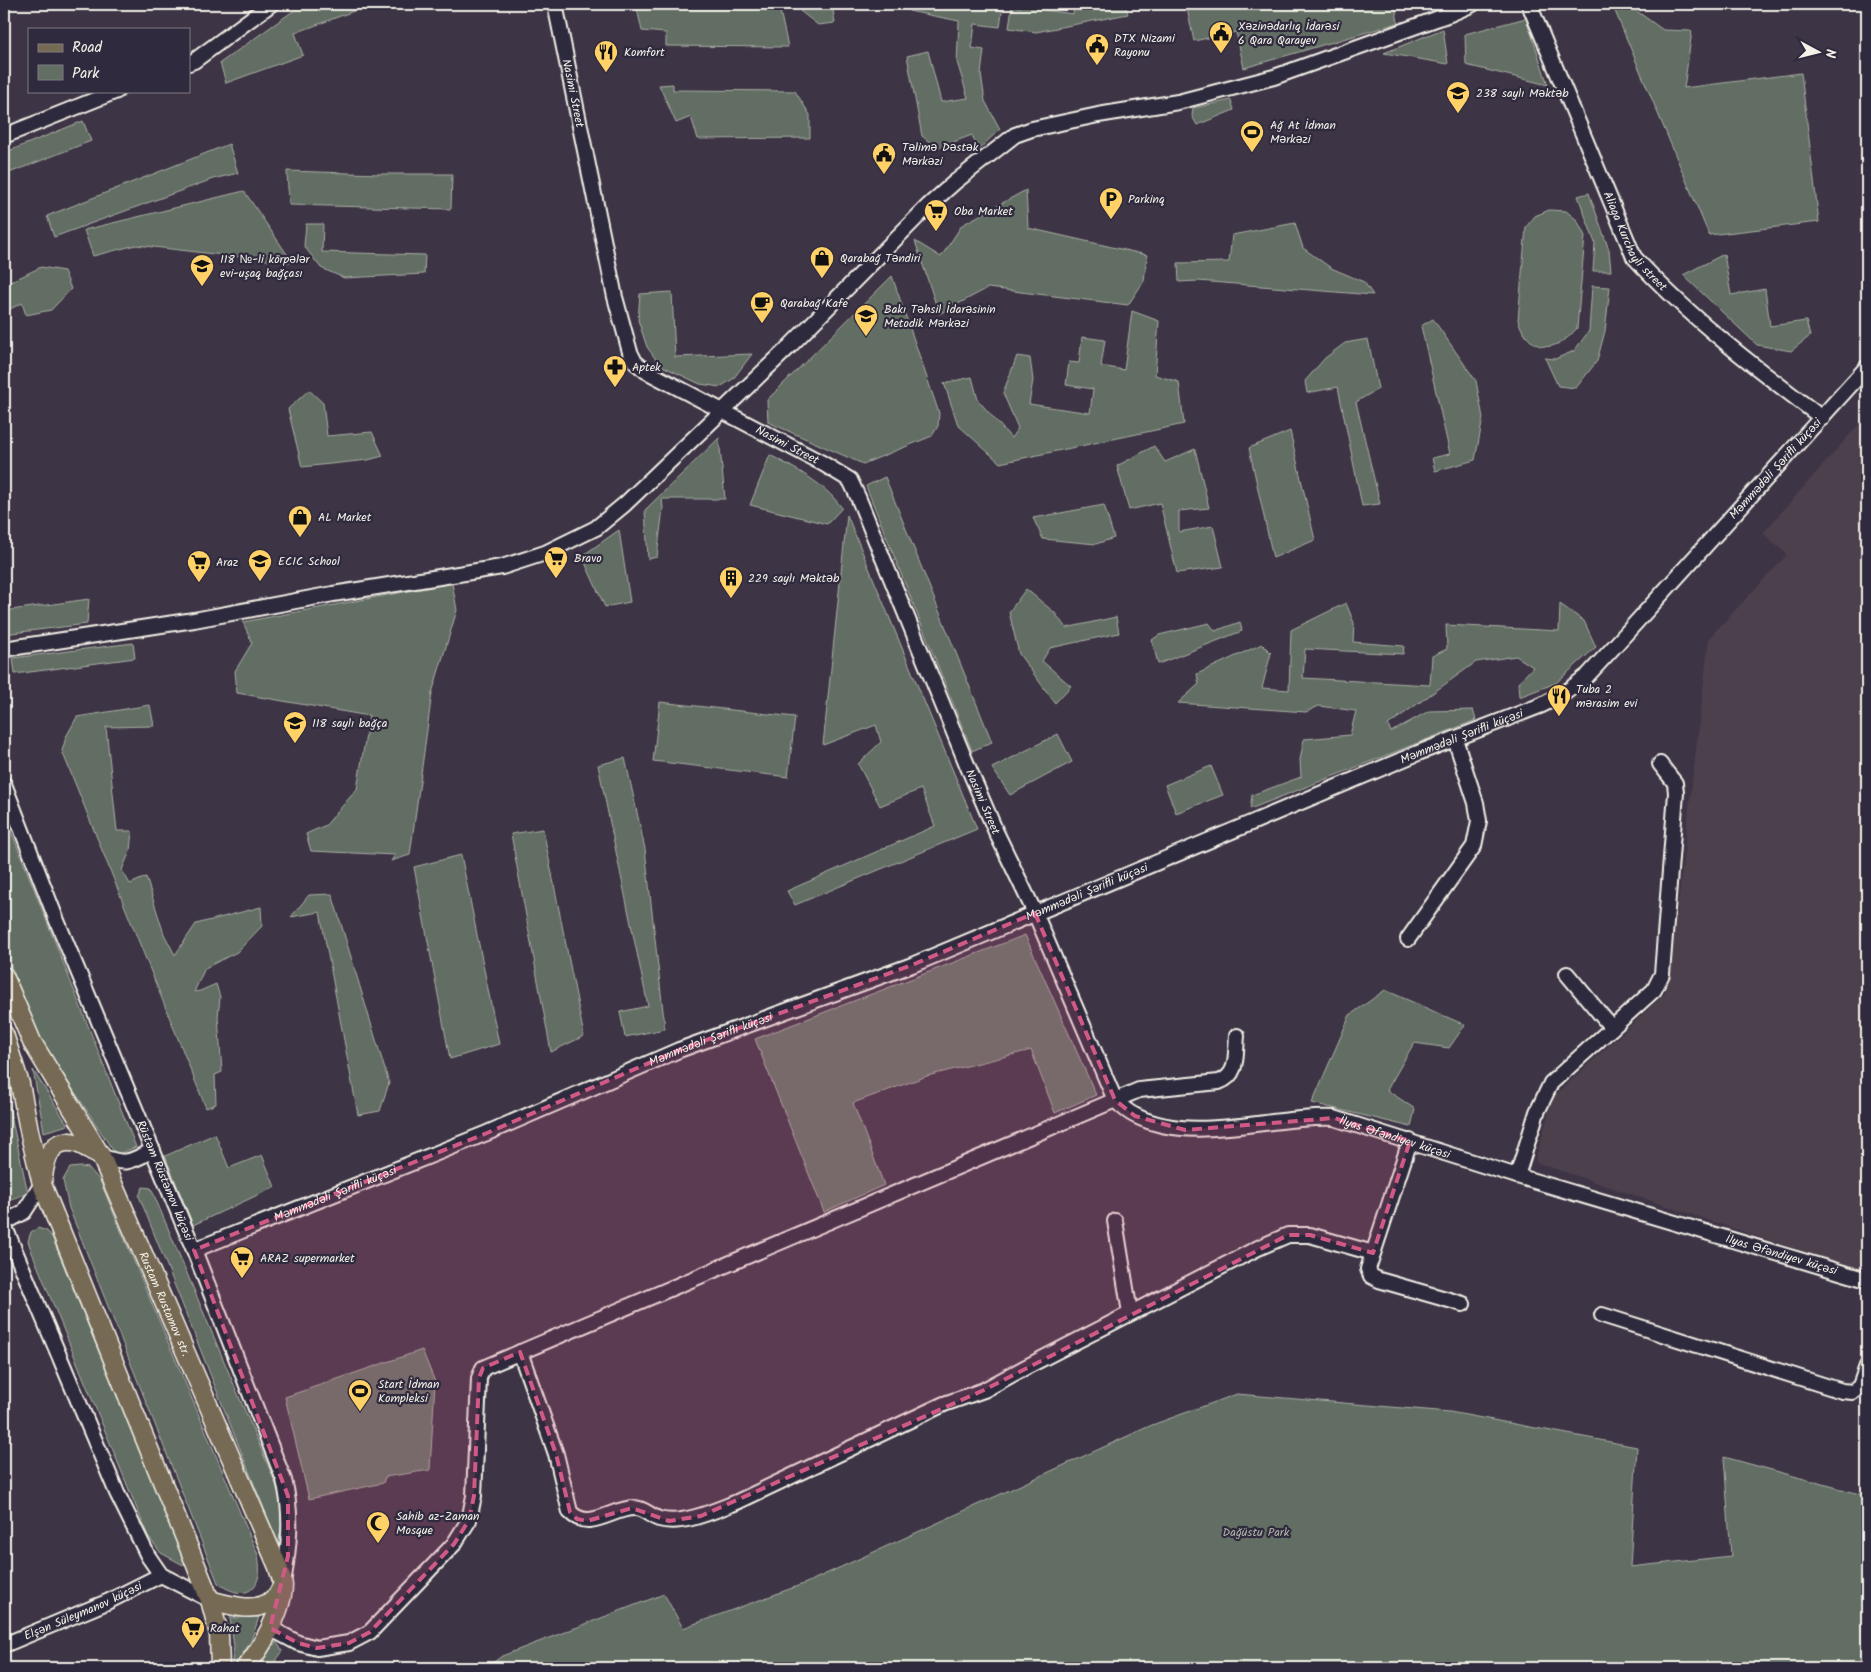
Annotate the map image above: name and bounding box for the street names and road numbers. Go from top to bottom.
street label: Nasimi Street [557,57,590,129]
street label: Aliaga Kurchayli street [1598,188,1672,296]
street label: Məmmədəli Şərifli küçəsi [1724,413,1827,524]
street label: Nasimi Street [752,420,823,470]
street label: Məmmədəli Şərifli küçəsi [1397,703,1527,769]
street label: Nasimi Street [960,766,1006,838]
street label: Məmmədəli Şərifli küçəsi [1023,857,1152,926]
street label: Məmmədəli Şərifli küçəsi [646,1007,776,1071]
street label: İlyas Əfəndiyev küçəsi [1337,1111,1454,1164]
street label: Rüstəm Rüstəmov küçəsi [131,1117,199,1245]
street label: Məmmədəli Şərifli küçəsi [271,1160,401,1227]
street label: İlyas Əfəndiyev küçəsi [1723,1229,1841,1280]
street label: Rustam Rustamov str. [134,1249,196,1359]
street label: Elşən Süleymanov küçəsi [21,1576,146,1645]

